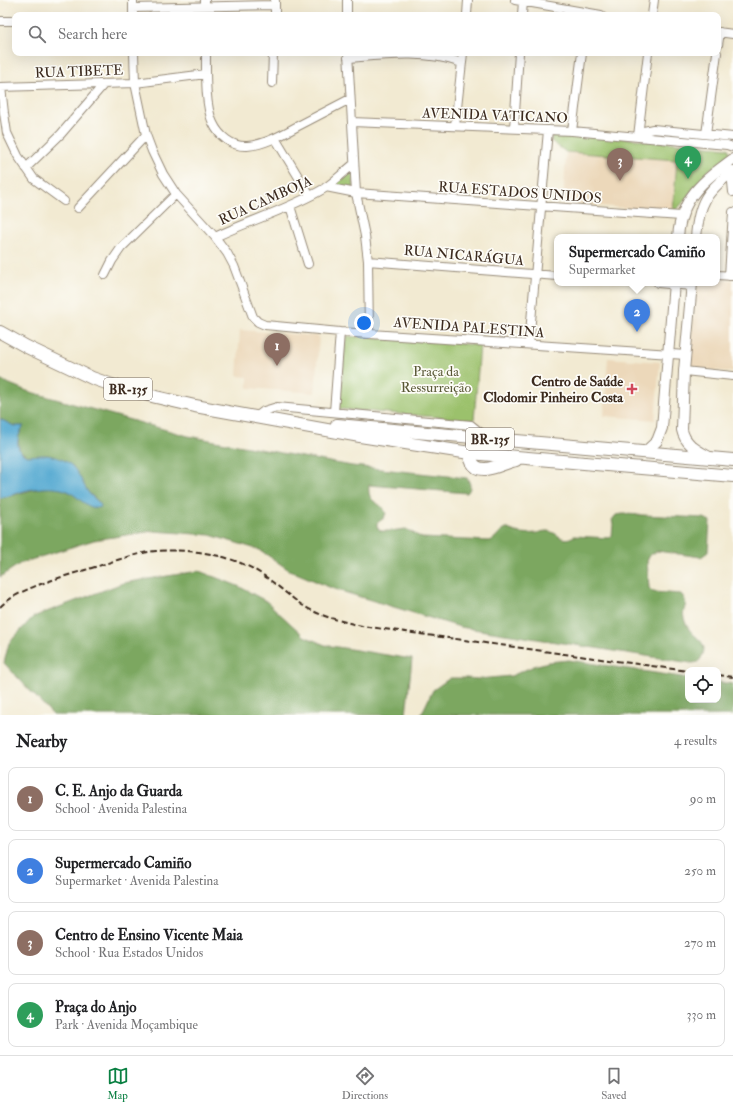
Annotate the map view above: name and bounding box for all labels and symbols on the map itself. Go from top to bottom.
street label: RUA TIBETE [34,61,124,82]
street label: AVENIDA VATICANO [421,104,568,127]
pin: 4 [675,146,701,179]
pin: 3 [607,148,633,181]
street label: RUA CAMBOJA [216,172,315,229]
street label: RUA ESTADOS UNIDOS [438,178,602,207]
street label: RUA NICARÁGUA [403,242,525,269]
pin: 2 [624,299,650,332]
your location [354,313,374,333]
street label: AVENIDA PALESTINA [392,314,545,341]
pin: 1 [264,333,290,366]
park label: Praça da Ressurreição [401,363,472,396]
place label: Centro de Saúde Clodomir Pinheiro Costa [483,373,624,406]
road number: BR-135 [104,378,152,400]
marker: Centro de Saúde Clodomir Pinheiro Costa [626,383,638,395]
road number: BR-135 [466,428,514,450]

